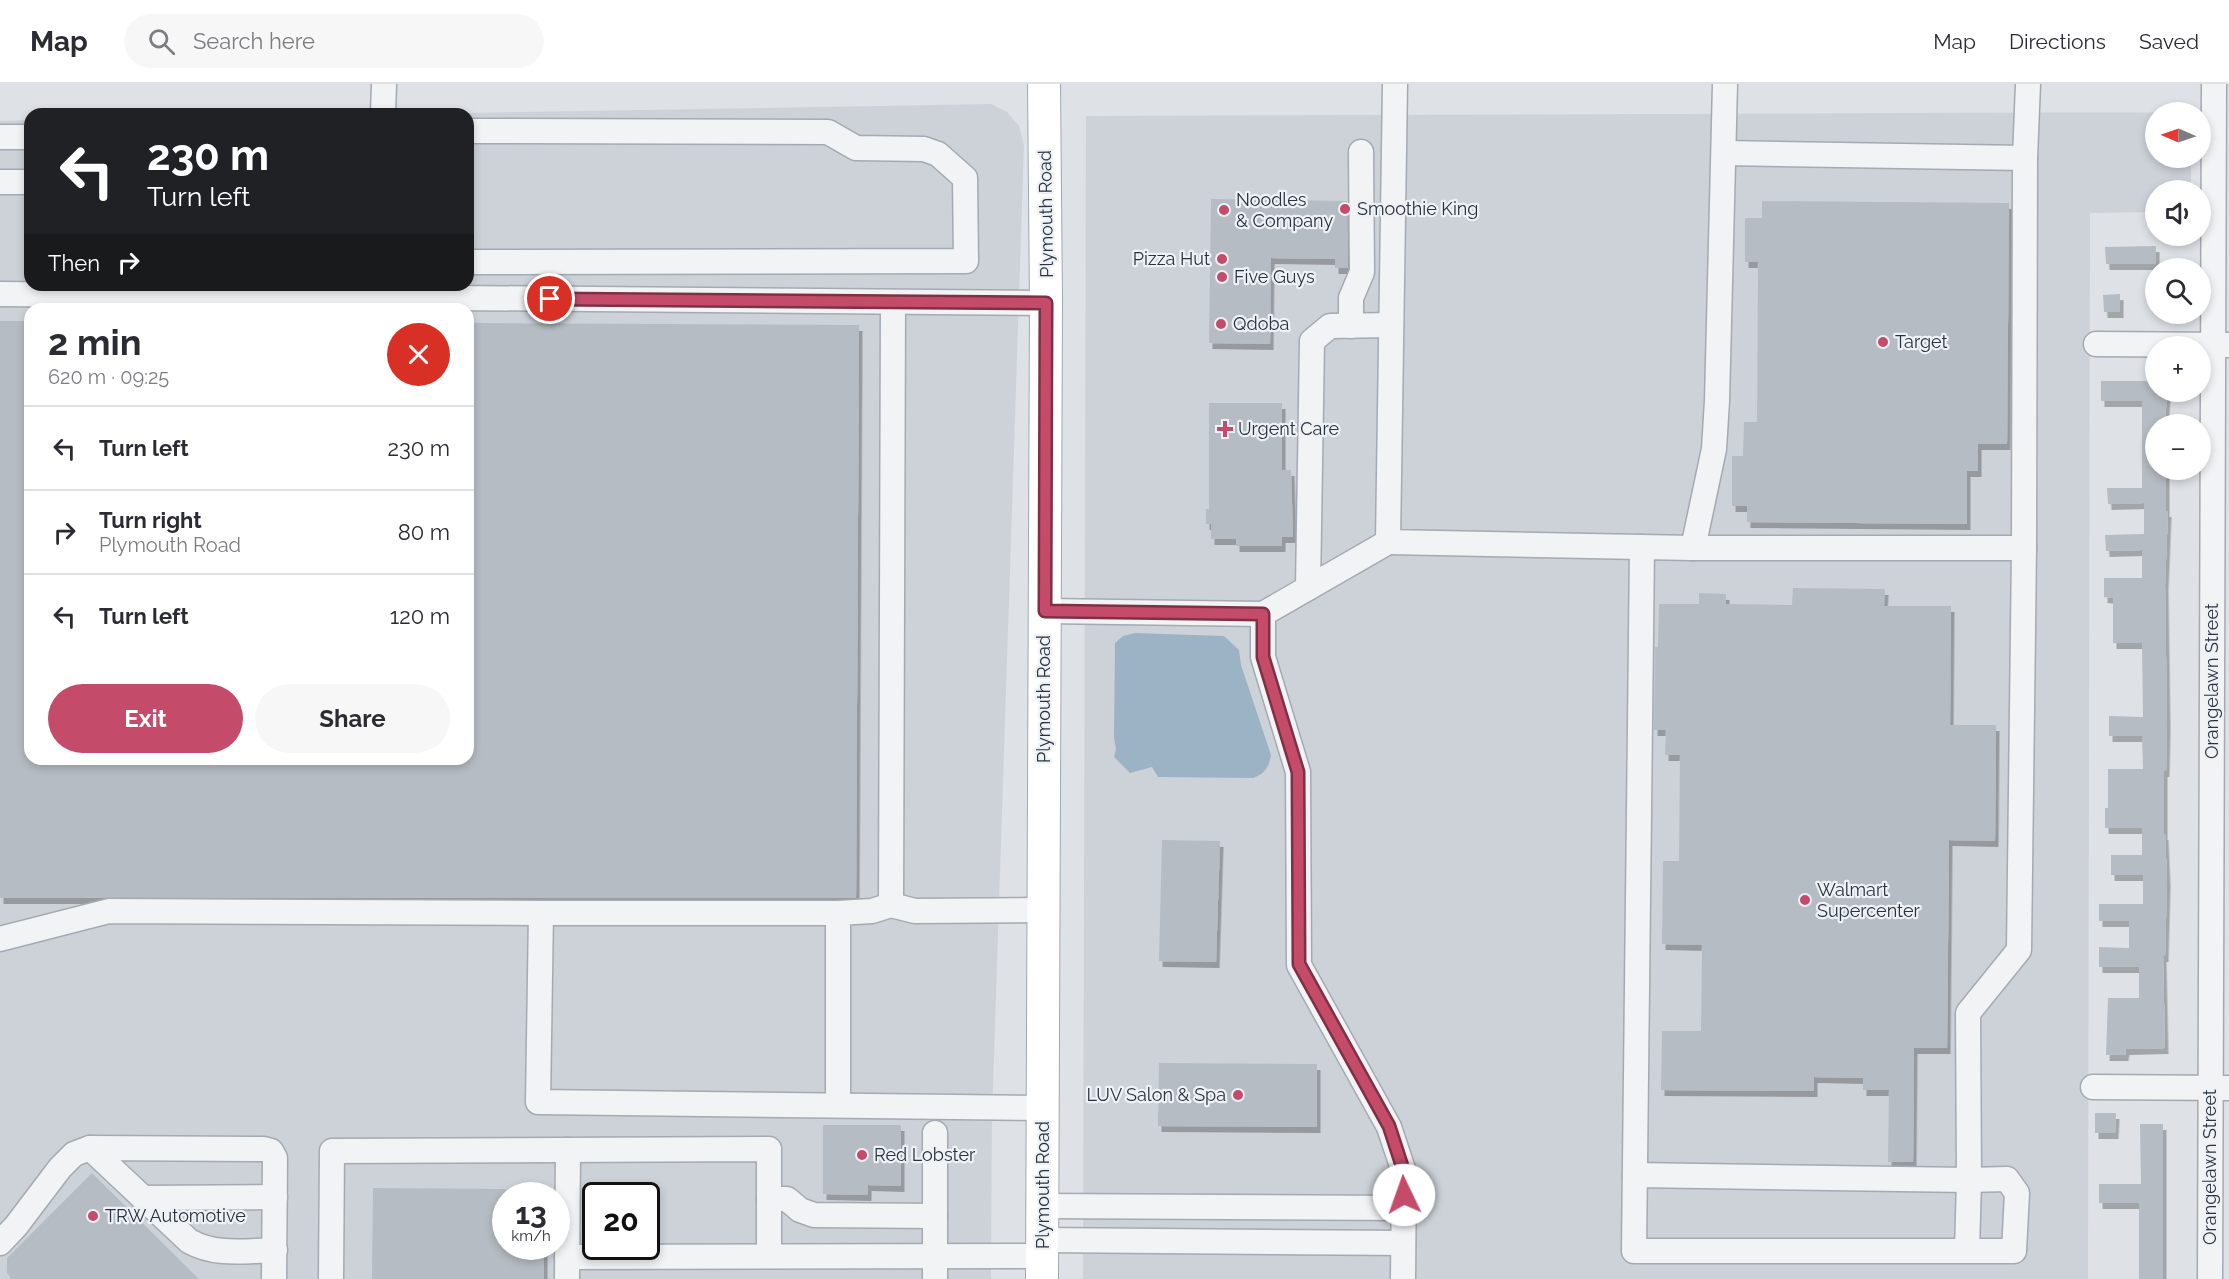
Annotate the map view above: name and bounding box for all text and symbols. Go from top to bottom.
search box [124,14,544,68]
text: Map [30,25,88,58]
icon: search [145,25,178,58]
text: Search here [193,28,315,54]
text: Map [1933,29,1976,54]
text: Directions [2009,29,2106,54]
text: Saved [2139,29,2199,54]
north arrow [2145,102,2211,168]
map controls [2145,102,2211,480]
text: 230 m [147,131,269,180]
icon: left [48,132,126,210]
street label: Plymouth Road [1034,150,1057,278]
button: sound [2145,180,2211,246]
text: Turn left [147,181,250,212]
place label: Noodles & Company [1236,189,1333,231]
place label: Smoothie King [1357,198,1478,219]
marker: Smoothie King [1338,202,1352,216]
marker: Noodles & Company [1217,203,1231,217]
icon: right [112,246,145,279]
place label: Pizza Hut [1133,248,1210,269]
text: Then [48,250,100,276]
marker: Pizza Hut [1215,252,1229,266]
button: search [2145,258,2211,324]
place label: Five Guys [1234,266,1315,287]
marker: Five Guys [1215,270,1229,284]
pin [524,273,575,324]
icon: arrive [533,282,566,315]
place label: Qdoba [1233,313,1289,334]
marker: Qdoba [1214,317,1228,331]
text: 2 min [48,321,141,363]
button: close [387,323,450,386]
place label: Target [1895,331,1948,352]
marker: Target [1876,335,1890,349]
button: + [2145,336,2211,402]
text: 620 m · 09:25 [48,365,169,389]
button: − [2145,414,2211,480]
place label: Urgent Care [1238,418,1339,439]
marker: Urgent Care [1216,420,1234,438]
icon: left [48,432,81,465]
text: Turn left [99,435,189,461]
text: 230 m [387,435,450,461]
text: Turn right [99,507,202,533]
icon: right [48,516,81,549]
text: 80 m [398,519,450,545]
text: Plymouth Road [99,533,241,557]
icon: left [48,600,81,633]
text: Turn left [99,603,189,629]
text: 120 m [390,603,450,629]
street label: Orangelawn Street [2201,603,2222,759]
street label: Plymouth Road [1033,635,1054,763]
button: Exit [48,684,243,753]
button: Share [255,684,450,753]
place label: Walmart Supercenter [1817,879,1921,921]
marker: Walmart Supercenter [1798,893,1812,907]
place label: LUV Salon & Spa [1086,1084,1226,1105]
marker: LUV Salon & Spa [1231,1088,1245,1102]
street label: Orangelawn Street [2199,1089,2220,1245]
street label: Plymouth Road [1032,1121,1053,1249]
place label: Red Lobster [874,1144,976,1165]
marker: Red Lobster [855,1148,869,1162]
position arrow [1372,1163,1436,1227]
speed limit sign: 20 [582,1182,660,1260]
text: 13 [515,1196,547,1231]
place label: TRW Automotive [105,1205,246,1226]
marker: TRW Automotive [86,1209,100,1223]
text: km/h [511,1227,551,1245]

